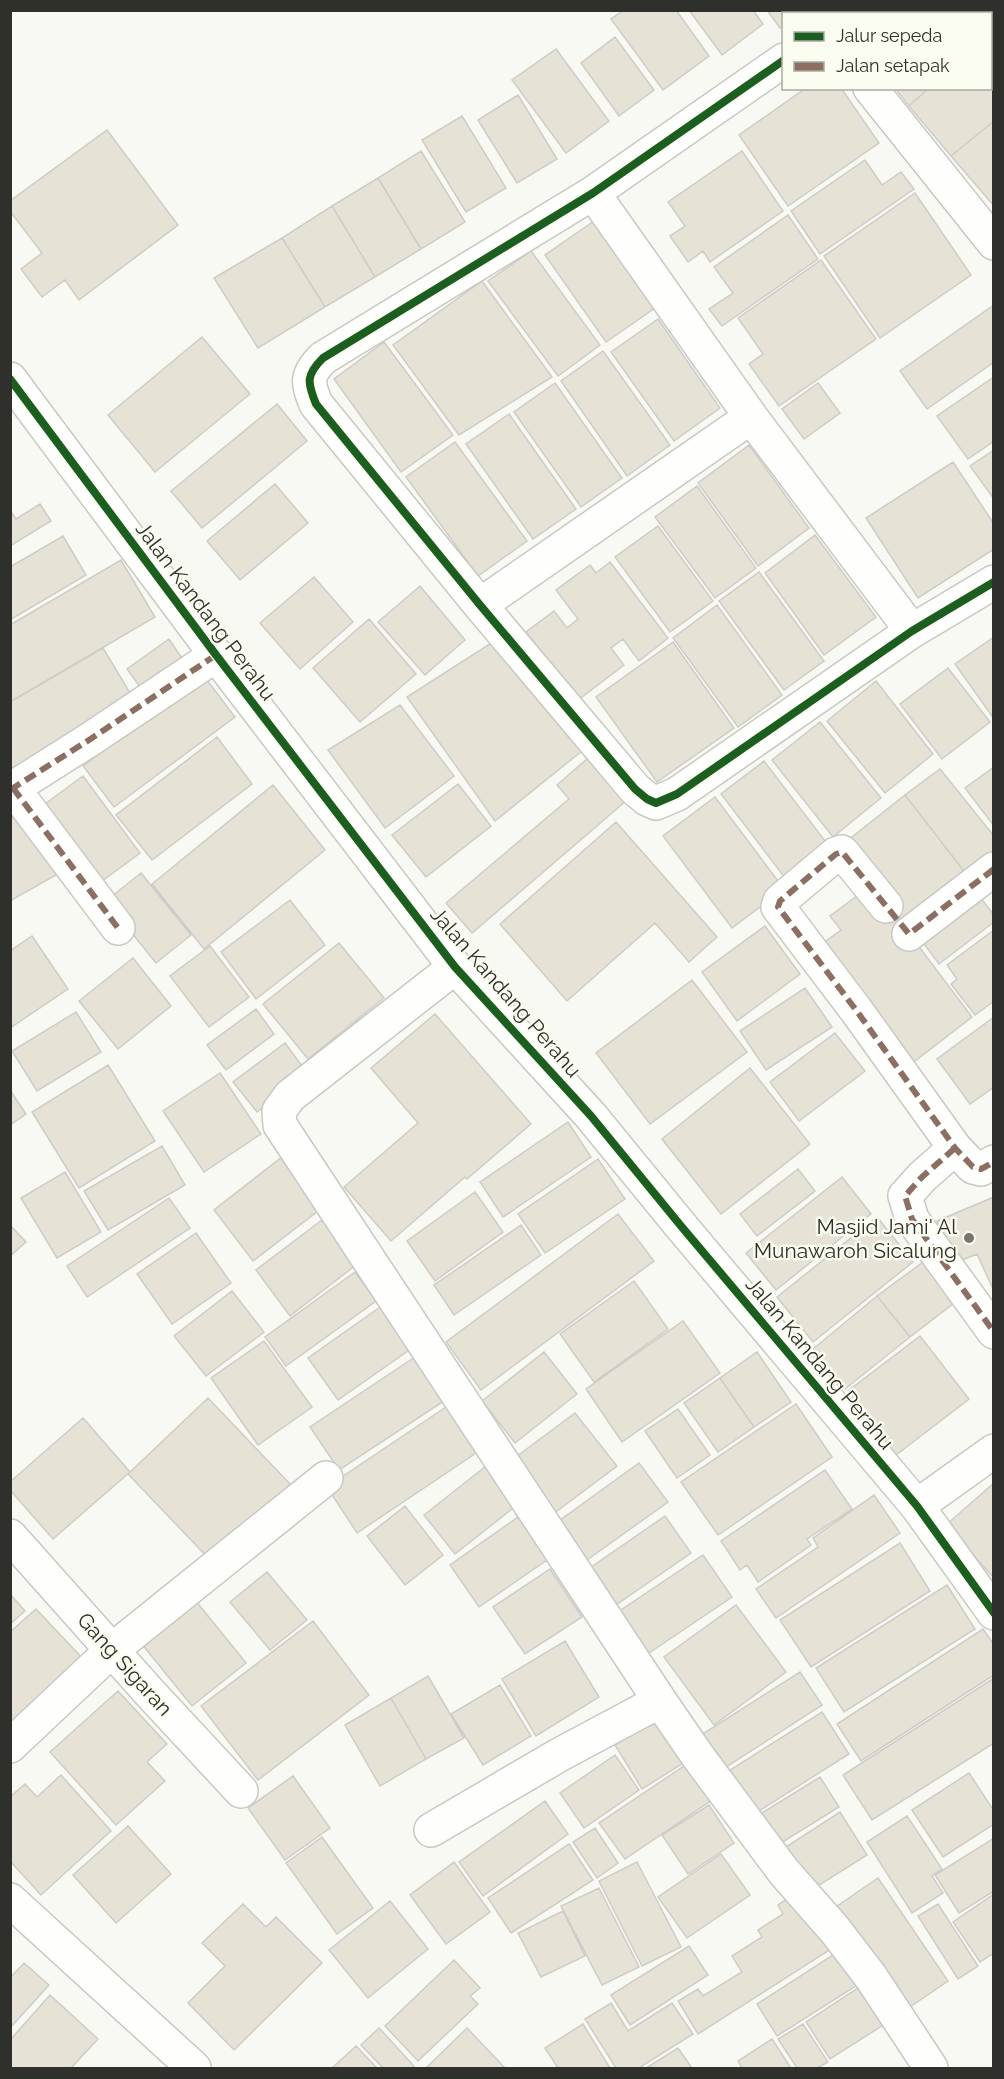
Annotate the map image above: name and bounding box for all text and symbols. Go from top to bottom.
legend [782,12,992,90]
text: Jalur sepeda [836,25,942,46]
text: Jalan setapak [836,55,950,76]
street label: Jalan Kandang Perahu [131,517,281,705]
street label: Jalan Kandang Perahu [425,902,587,1082]
place label: Masjid Jami' Al Munawaroh Sicalung [754,1214,957,1263]
marker: Masjid Jami' Al Munawaroh Sicalung [962,1231,976,1245]
street label: Jalan Kandang Perahu [741,1272,899,1454]
street label: Gang Sigaran [72,1607,178,1721]

